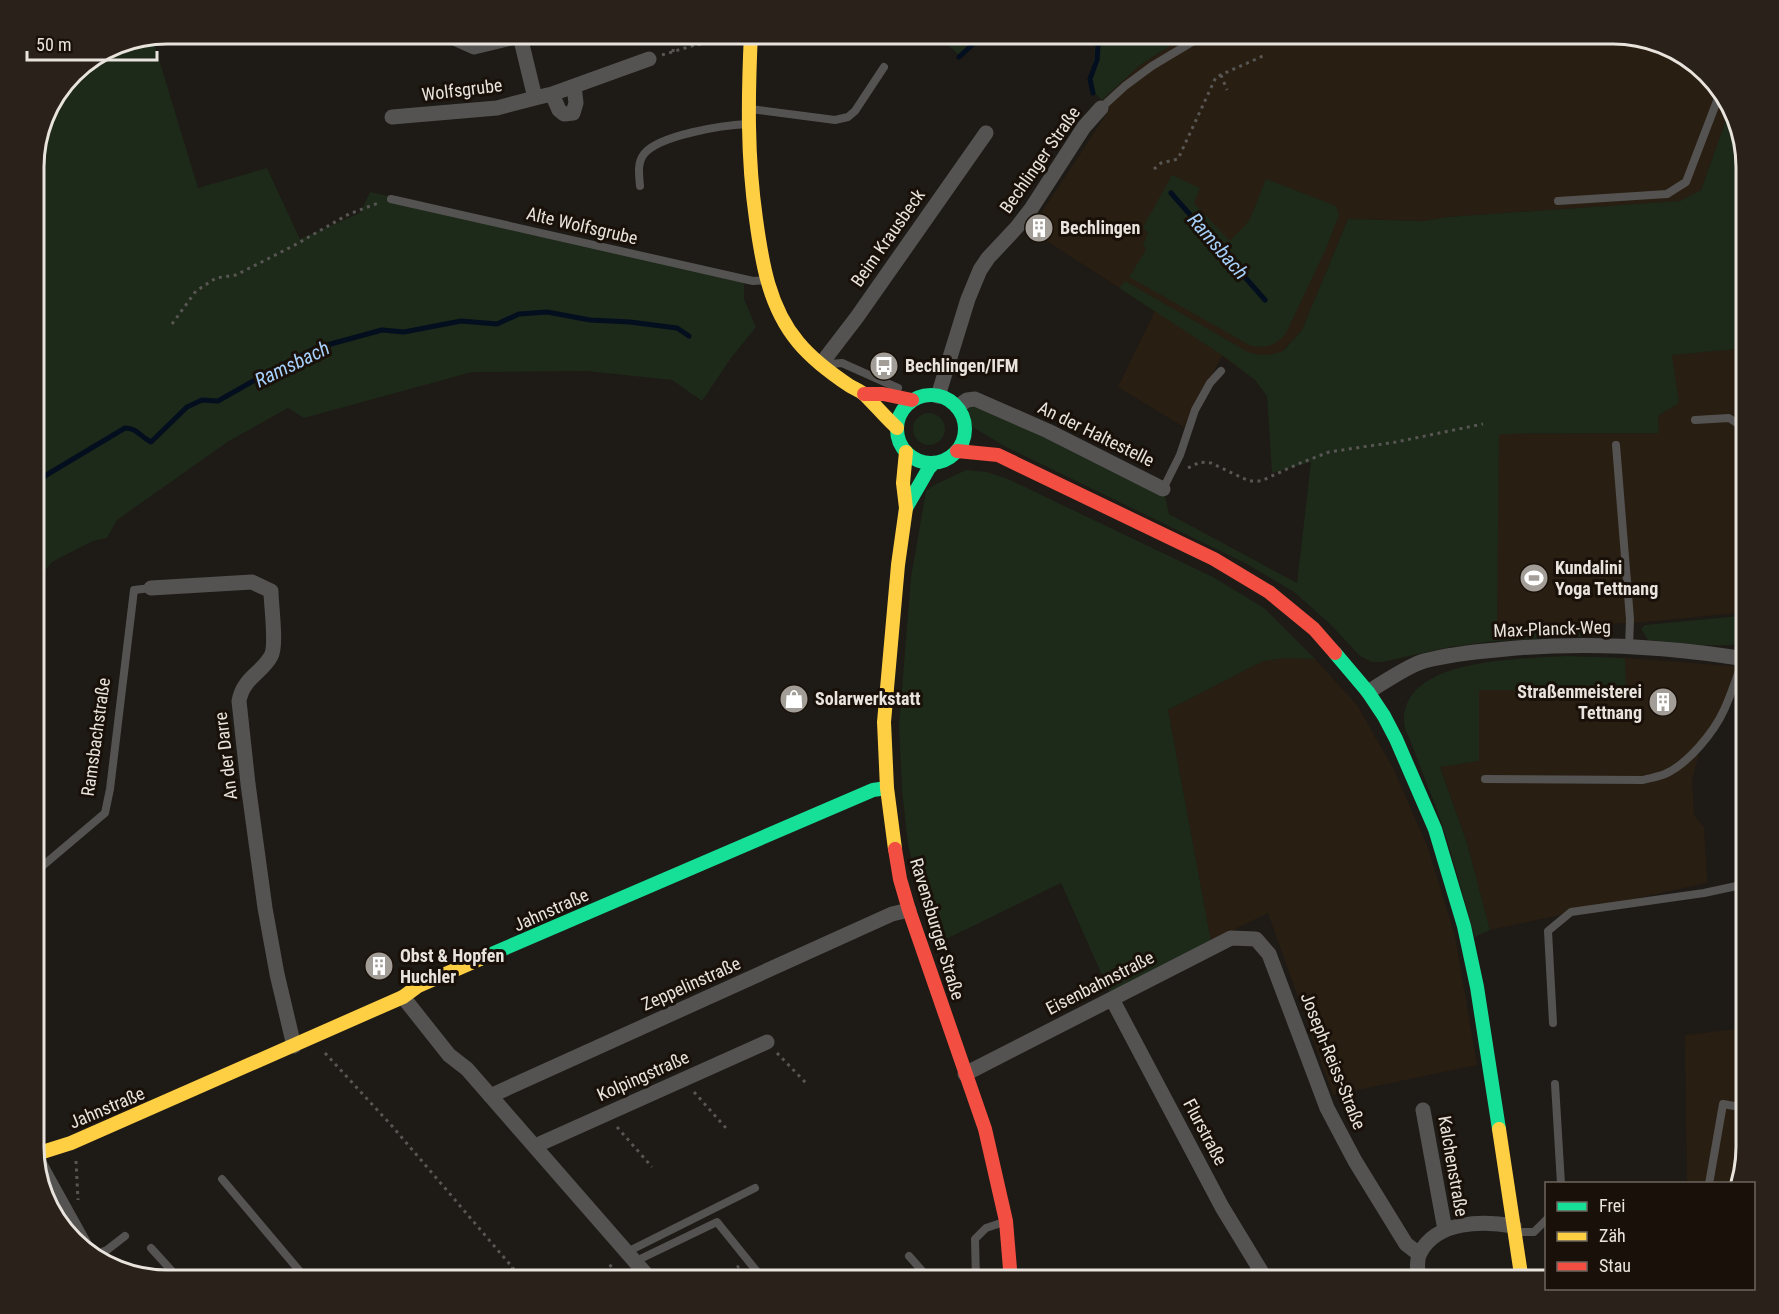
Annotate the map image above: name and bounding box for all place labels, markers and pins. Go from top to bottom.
building icon: Bechlingen [1023,212,1055,244]
place label: Bechlingen [1060,217,1140,238]
bus stop icon: Bechlingen/IFM [868,350,900,382]
place label: Bechlingen/IFM [905,355,1018,376]
place label: Kundalini Yoga Tettnang [1555,557,1658,599]
sports icon: Kundalini Yoga Tettnang [1518,562,1550,594]
place label: Straßenmeisterei Tettnang [1517,681,1642,723]
shop icon: Solarwerkstatt [778,683,810,715]
building icon: Straßenmeisterei Tettnang [1647,686,1679,718]
place label: Solarwerkstatt [815,688,921,709]
place label: Obst & Hopfen Huchler [400,945,504,987]
building icon: Obst & Hopfen Huchler [363,950,395,982]

